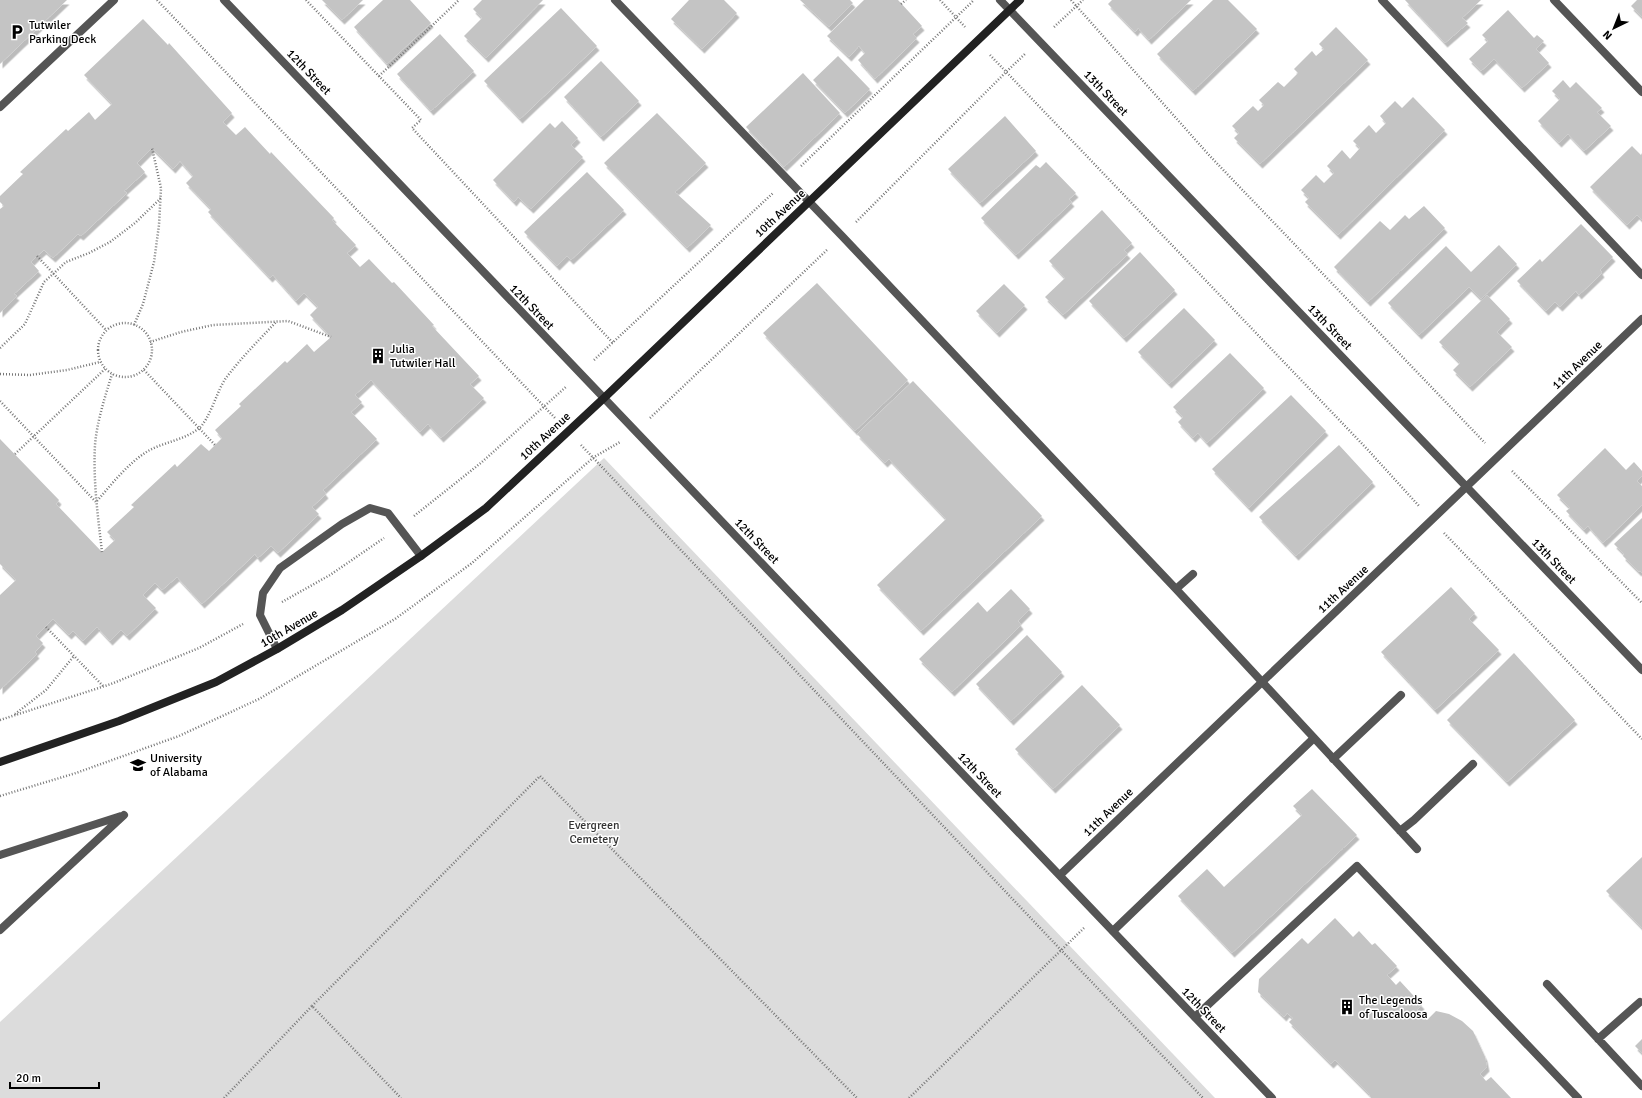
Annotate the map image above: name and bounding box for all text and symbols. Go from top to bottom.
north arrow [1594,8,1634,48]
place label: Tutwiler Parking Deck [29,18,96,47]
parking icon: Tutwiler Parking Deck [8,23,26,41]
text: N [1600,28,1615,42]
street label: 12th Street [283,46,334,98]
street label: 13th Street [1080,67,1131,119]
street label: 10th Avenue [752,186,809,241]
street label: 12th Street [506,281,557,333]
street label: 13th Street [1304,301,1355,353]
street label: 11th Avenue [1549,338,1606,393]
place label: Julia Tutwiler Hall [390,342,456,371]
building icon: Julia Tutwiler Hall [369,347,387,365]
street label: 10th Avenue [517,409,574,464]
street label: 12th Street [731,515,782,567]
street label: 13th Street [1528,535,1579,587]
street label: 11th Avenue [1315,562,1372,617]
street label: 10th Avenue [258,606,321,651]
street label: 12th Street [954,749,1005,801]
place label: University of Alabama [150,751,208,780]
school or university icon: University of Alabama [129,756,147,774]
street label: 11th Avenue [1080,785,1137,840]
park label: Evergreen Cemetery [568,818,620,847]
street label: 12th Street [1178,984,1229,1036]
place label: The Legends of Tuscaloosa [1359,993,1428,1022]
building icon: The Legends of Tuscaloosa [1338,998,1356,1016]
scale bar [10,1064,99,1090]
text: 20 m [16,1071,41,1086]

